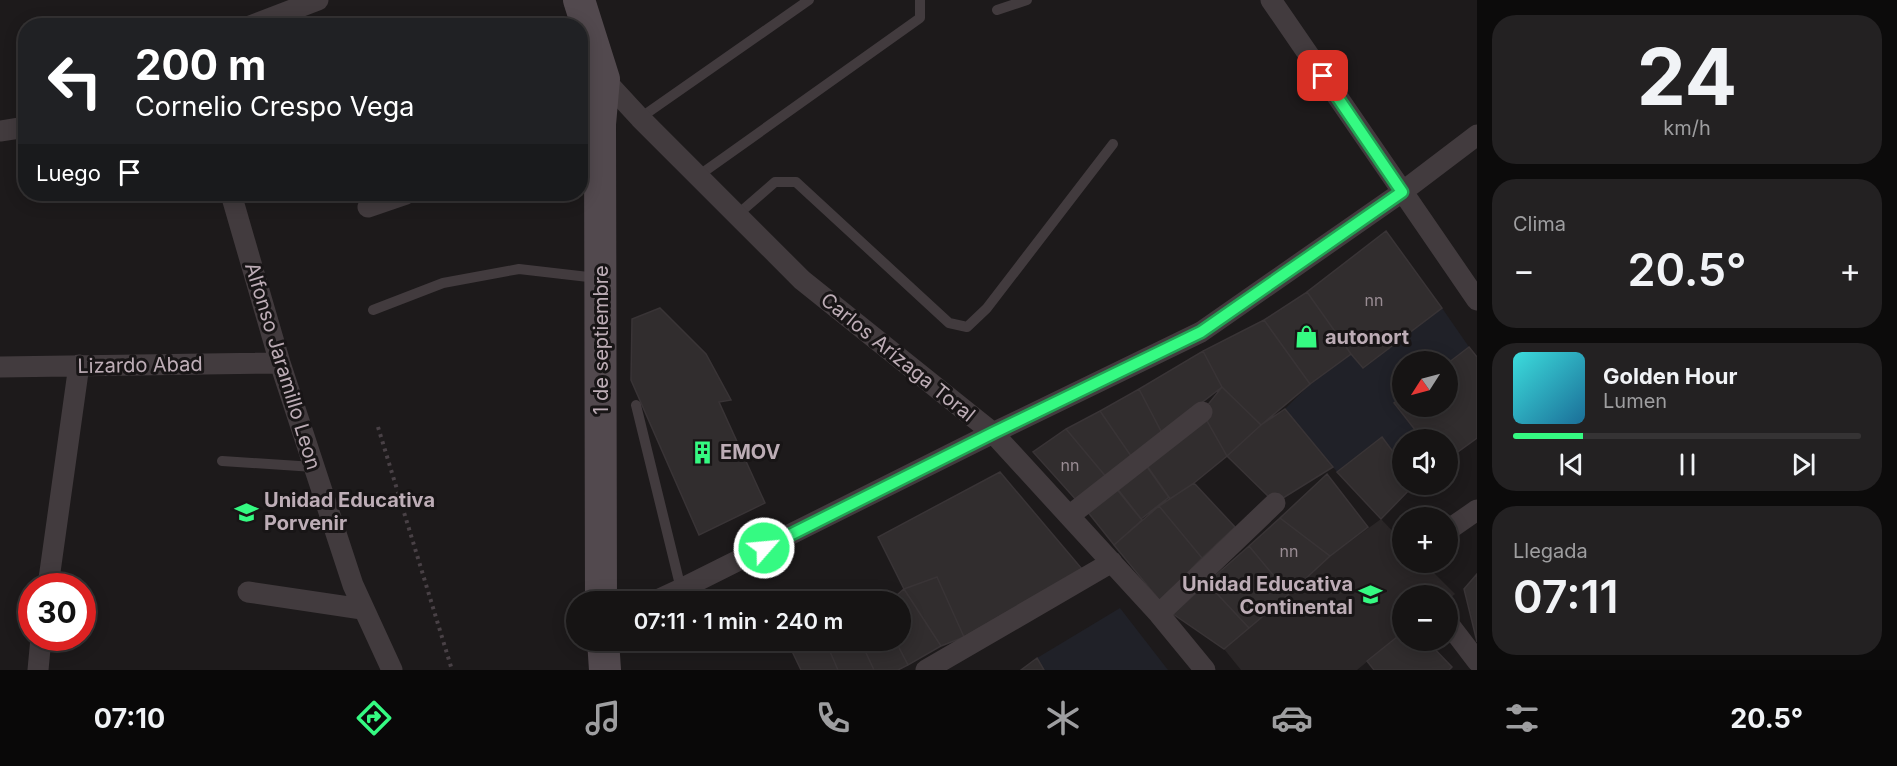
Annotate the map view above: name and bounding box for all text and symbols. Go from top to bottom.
text: 24 [1637,29,1737,124]
text: 200 m [135,39,266,90]
icon: left [36,42,114,120]
pin [1297,50,1348,101]
icon: arrive [1306,59,1339,92]
text: Cornelio Crespo Vega [135,90,415,123]
text: km/h [1663,116,1711,140]
icon: arrive [113,156,146,189]
text: Luego [36,160,101,186]
text: Clima [1513,212,1566,236]
text: 20.5° [1627,242,1747,297]
text: − [1513,250,1535,290]
text: + [1839,250,1861,290]
street label: Alfonso Jaramillo Leon [240,260,326,472]
street label: 1 de septiembre [589,265,613,415]
street label: Carlos Arízaga Toral [816,287,980,427]
house number: nn [1365,290,1383,310]
shop icon: autonort [1294,324,1320,350]
place label: autonort [1325,325,1409,349]
north arrow [1392,351,1458,417]
map controls [1392,351,1458,651]
street label: Lizardo Abad [77,352,203,378]
text: Golden Hour [1603,363,1737,389]
text: Lumen [1603,389,1667,413]
button: sound [1392,429,1458,495]
building icon: EMOV [689,439,715,465]
place label: EMOV [720,440,780,464]
icon: previous [1555,448,1588,481]
icon: pause [1671,448,1704,481]
icon: next [1787,448,1820,481]
house number: nn [1061,455,1079,475]
place label: Unidad Educativa Porvenir [264,488,435,535]
school or university icon: Unidad Educativa Porvenir [233,499,259,525]
button: + [1392,507,1458,573]
position arrow [732,516,796,580]
text: Llegada [1513,539,1588,563]
house number: nn [1280,541,1298,561]
text: 07:11 [1513,569,1619,624]
place label: Unidad Educativa Continental [1182,572,1353,619]
speed limit sign: 30 [18,573,96,651]
school or university icon: Unidad Educativa Continental [1358,582,1384,608]
button: − [1392,585,1458,651]
text: 07:11 · 1 min · 240 m [634,608,843,634]
icon: directions [353,697,395,739]
icon: music [582,697,624,739]
icon: phone [812,697,854,739]
icon: climate [1042,697,1084,739]
icon: car [1271,697,1313,739]
icon: filters [1501,697,1543,739]
text: 07:10 [94,702,165,735]
text: 20.5° [1730,702,1803,735]

